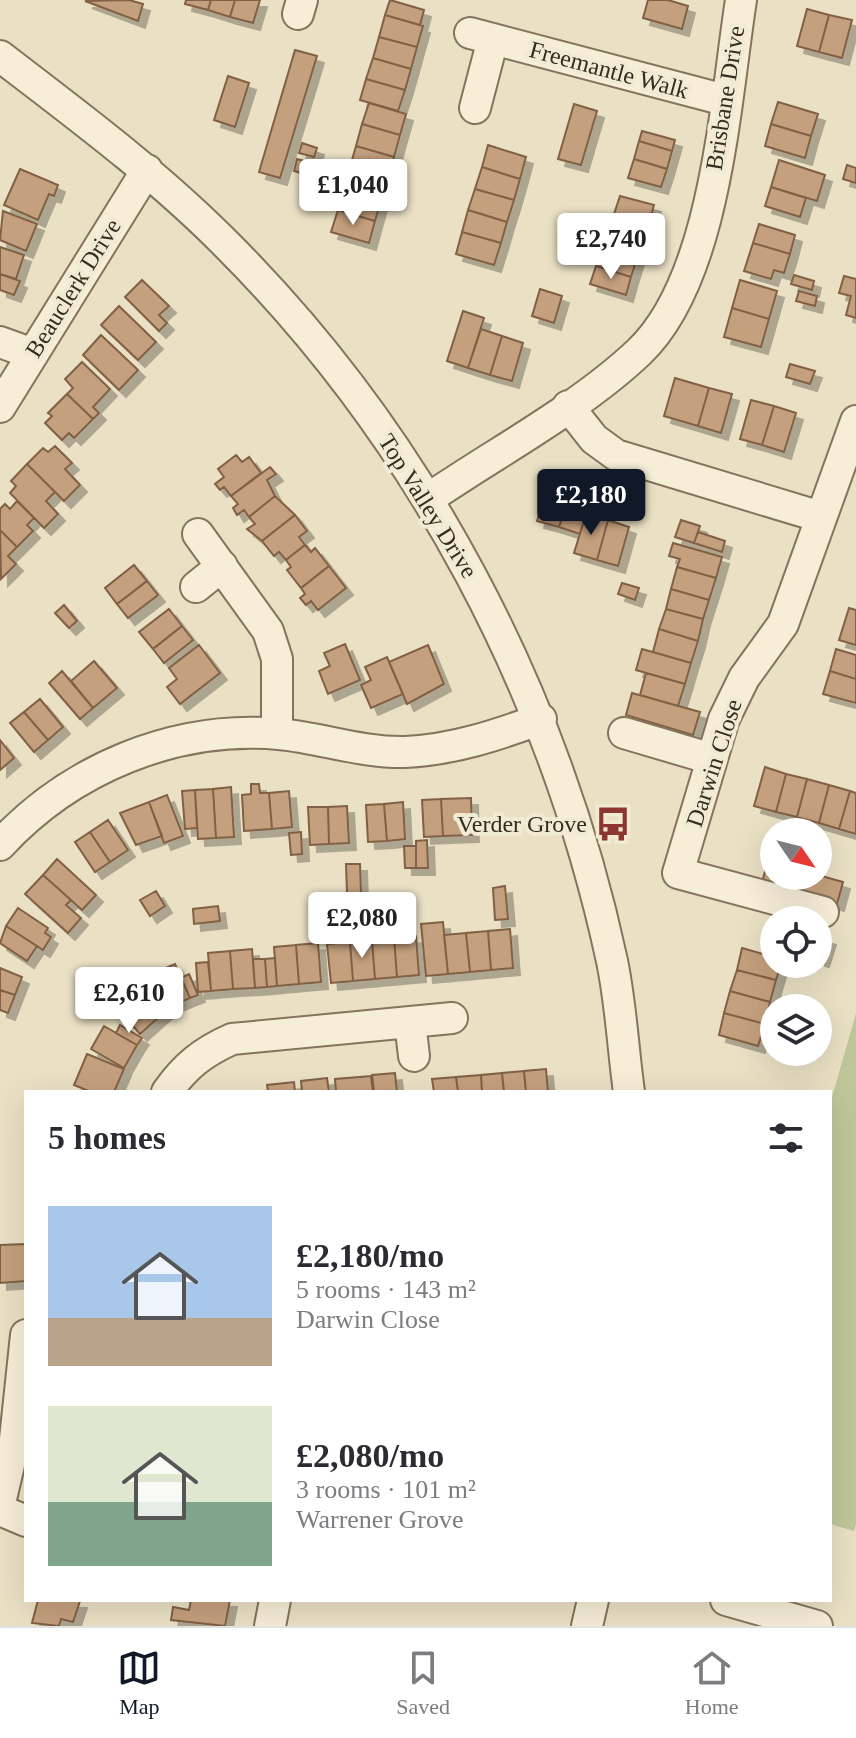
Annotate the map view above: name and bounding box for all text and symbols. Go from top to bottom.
street label: Brisbane Drive [701,24,749,172]
street label: Freemantle Walk [527,36,691,104]
pin: £1,040 [288,159,418,227]
text: £1,040 [317,170,389,199]
pin: £2,740 [546,213,676,281]
street label: Beauclerk Drive [20,214,126,362]
text: £2,740 [575,224,647,253]
street label: Top Valley Drive [373,429,483,583]
pin: £2,180 [526,469,656,537]
text: £2,180 [555,480,627,509]
street label: Darwin Close [681,696,747,830]
bus stop icon: Verder Grove [594,805,632,843]
place label: Verder Grove [457,811,587,837]
north arrow [760,818,832,890]
map controls [760,818,832,1066]
pin: £2,080 [297,892,427,960]
text: £2,080 [326,903,398,932]
button: locate [760,906,832,978]
pin: £2,610 [64,967,194,1035]
text: £2,610 [93,978,165,1007]
button: layers [760,994,832,1066]
icon: filters [764,1116,808,1160]
text: 5 homes [48,1119,166,1156]
text: £2,180/mo [296,1237,444,1274]
icon: home [112,1238,208,1334]
text: 5 rooms · 143 m² [296,1275,476,1304]
text: Darwin Close [296,1305,440,1334]
text: £2,080/mo [296,1437,444,1474]
icon: home [112,1438,208,1534]
text: 3 rooms · 101 m² [296,1475,476,1504]
text: Warrener Grove [296,1505,464,1534]
tab: Map [117,1646,161,1720]
tab: Saved [396,1646,450,1720]
tab: Home [685,1646,739,1720]

